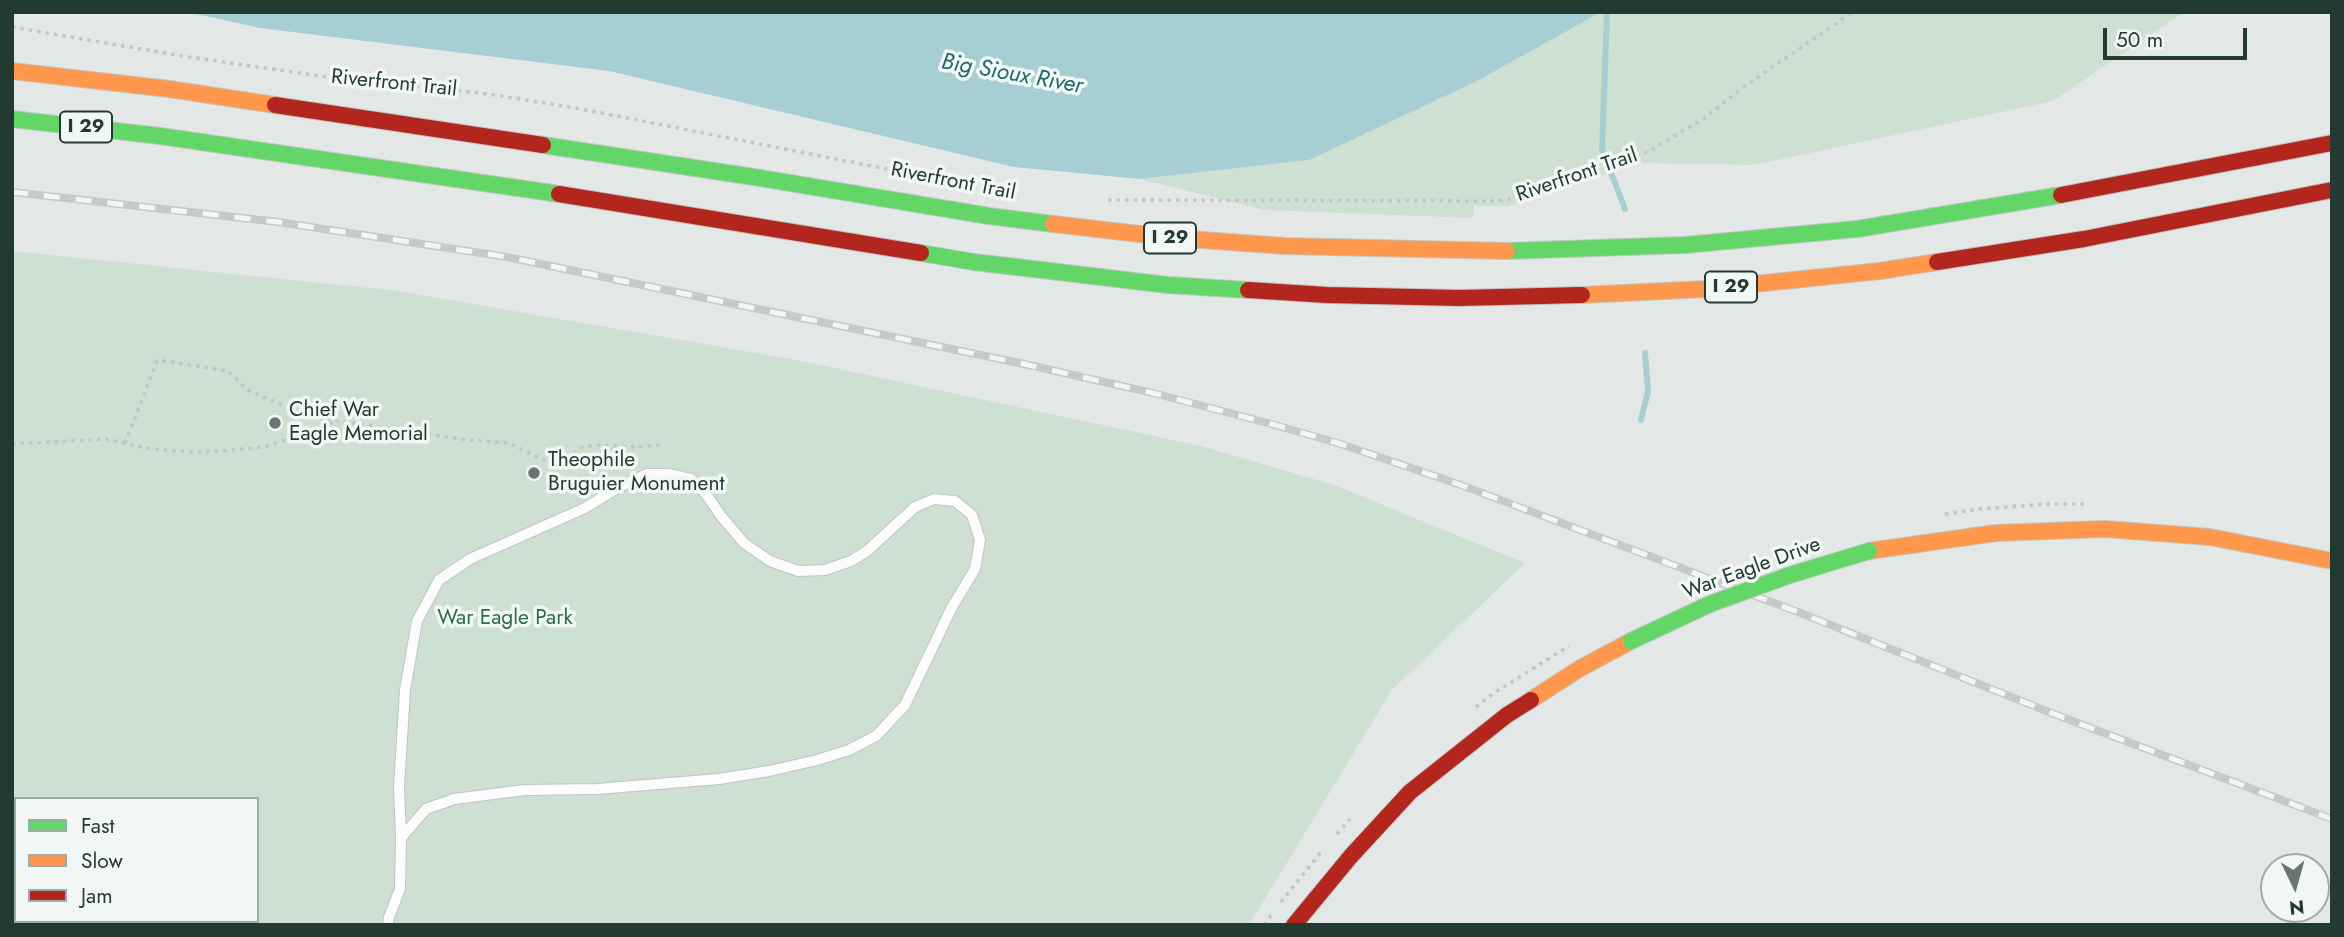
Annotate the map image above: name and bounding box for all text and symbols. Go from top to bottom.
scale bar [2106,14,2250,58]
text: 50 m [2116,25,2163,55]
water label: Big Sioux River [939,49,1085,101]
street label: Riverfront Trail [330,65,458,103]
road number: I 29 [60,111,112,142]
street label: Riverfront Trail [1513,143,1641,209]
street label: Riverfront Trail [888,158,1018,206]
road number: I 29 [1144,222,1196,254]
road number: I 29 [1705,272,1757,302]
place label: Chief War Eagle Memorial [289,398,428,448]
marker: Chief War Eagle Memorial [267,415,283,431]
place label: Theophile Bruguier Monument [548,448,725,498]
marker: Theophile Bruguier Monument [526,465,542,481]
street label: War Eagle Drive [1680,532,1824,606]
park label: War Eagle Park [437,606,573,632]
legend [14,797,259,923]
text: Fast [81,811,114,841]
text: Slow [81,846,123,876]
north arrow [2260,853,2330,923]
text: Jam [81,881,113,911]
text: N [2288,893,2305,922]

